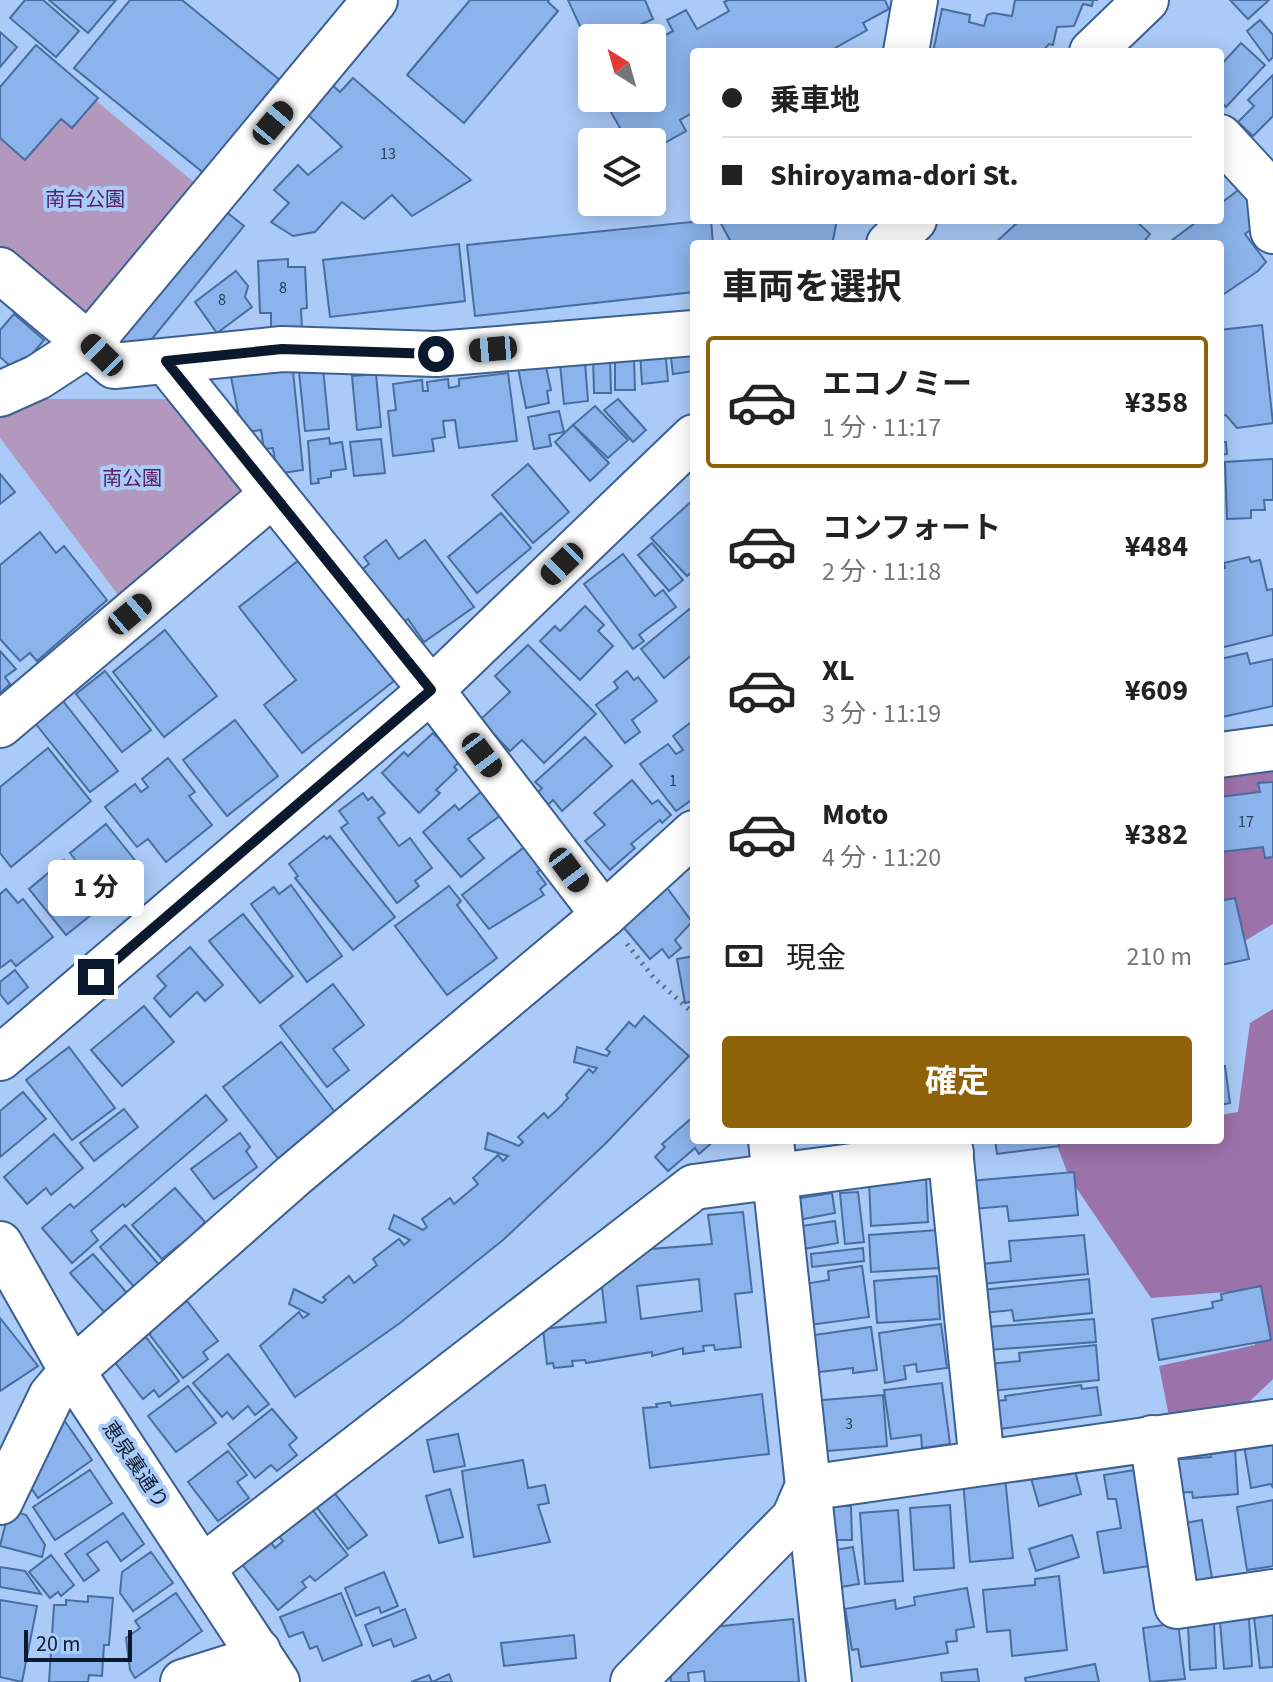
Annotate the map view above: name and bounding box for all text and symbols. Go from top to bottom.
north arrow [578,24,666,112]
map controls [578,24,666,216]
text: 乗車地 [770,79,860,122]
car [248,97,298,149]
button: layers [578,128,666,216]
house number: 13 [380,143,396,165]
text: Shiroyama-dori St. [770,154,1018,197]
park label: 南台公園 [45,186,125,214]
text: 車両を選択 [722,262,902,313]
house number: 8 [279,277,287,299]
house number: 8 [218,289,226,311]
car [76,330,128,380]
car [468,335,518,363]
route start [418,336,454,372]
text: エコノミー [822,363,972,406]
icon: car [726,366,798,438]
text: ¥358 [1125,381,1188,424]
text: 1 分 · 11:17 [822,409,941,446]
park label: 南公園 [102,465,162,493]
text: コンフォート [822,507,1001,550]
icon: car [726,510,798,582]
text: ¥484 [1125,525,1188,568]
car [536,539,588,589]
text: 2 分 · 11:18 [822,553,941,590]
car [104,589,156,639]
text: XL [822,649,855,692]
icon: car [726,654,798,726]
text: ¥609 [1125,669,1188,712]
text: 3 分 · 11:19 [822,695,941,732]
car [458,729,506,781]
house number: 1 [669,770,677,792]
text: Moto [822,793,888,836]
icon: car [726,798,798,870]
house number: 17 [1238,811,1254,833]
text: ¥382 [1125,813,1188,856]
text: 4 分 · 11:20 [822,839,941,876]
car [545,844,593,896]
callout: 1 分 [48,861,144,917]
text: 1 分 [74,869,118,906]
icon: cash [722,934,766,978]
text: 現金 [786,937,846,980]
text: 210 m [1126,938,1192,975]
route end [78,959,114,995]
button: 確定 [722,1036,1192,1128]
house number: 3 [845,1413,853,1435]
street label: 恵泉裏通り [95,1416,175,1514]
scale bar [24,1626,132,1662]
text: 20 m [36,1628,81,1660]

